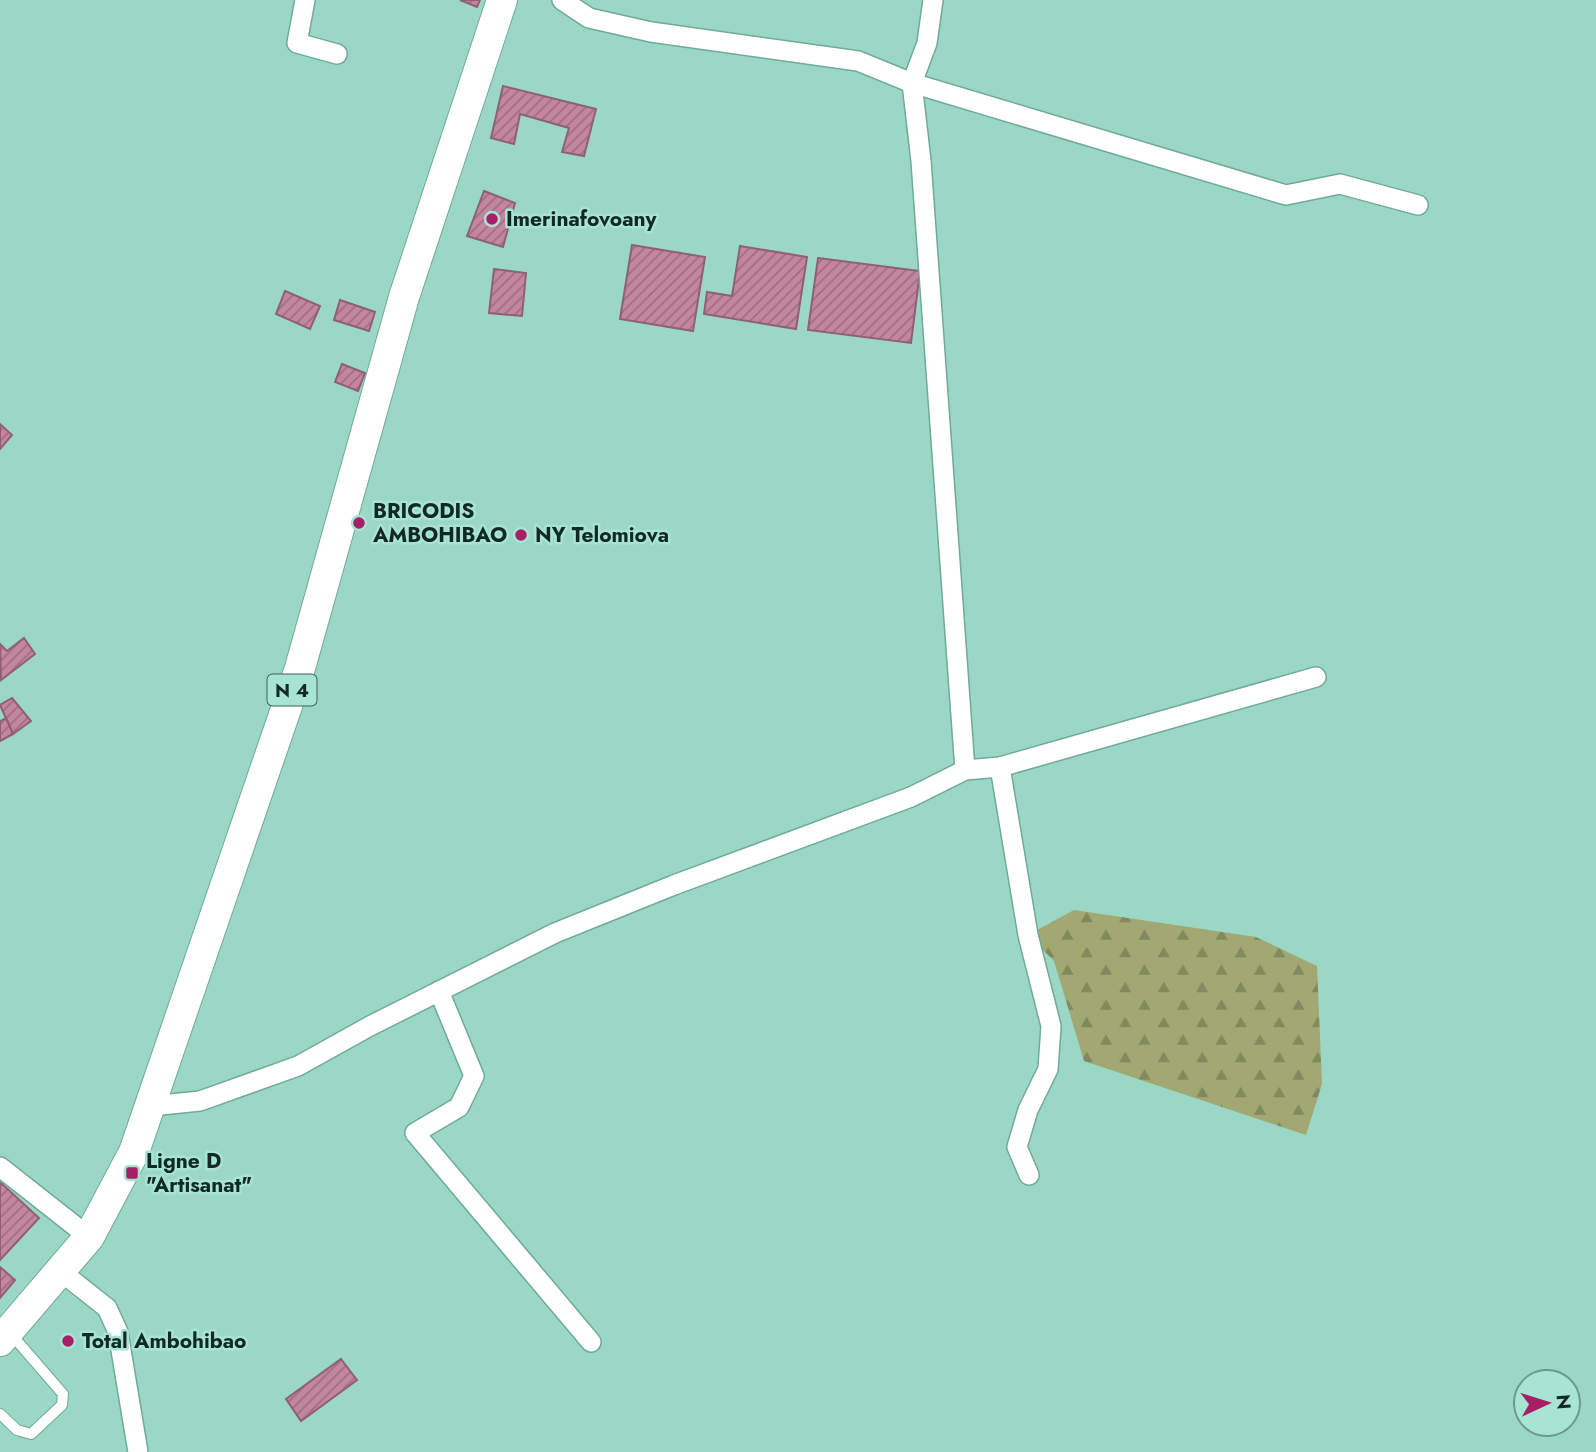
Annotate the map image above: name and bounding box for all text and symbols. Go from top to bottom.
place label: Imerinafovoany [506,204,658,234]
marker: Imerinafovoany [484,211,500,227]
place label: BRICODIS AMBOHIBAO [372,496,507,550]
marker: BRICODIS AMBOHIBAO [351,515,367,531]
place label: NY Telomiova [535,520,669,550]
marker: NY Telomiova [513,527,529,543]
road number: N 4 [268,674,316,706]
place label: Ligne D "Artisanat" [146,1146,252,1200]
marker: Ligne D "Artisanat" [124,1165,140,1181]
place label: Total Ambohibao [82,1326,246,1356]
marker: Total Ambohibao [60,1333,76,1349]
north arrow [1512,1368,1582,1438]
text: N [1549,1393,1577,1410]

